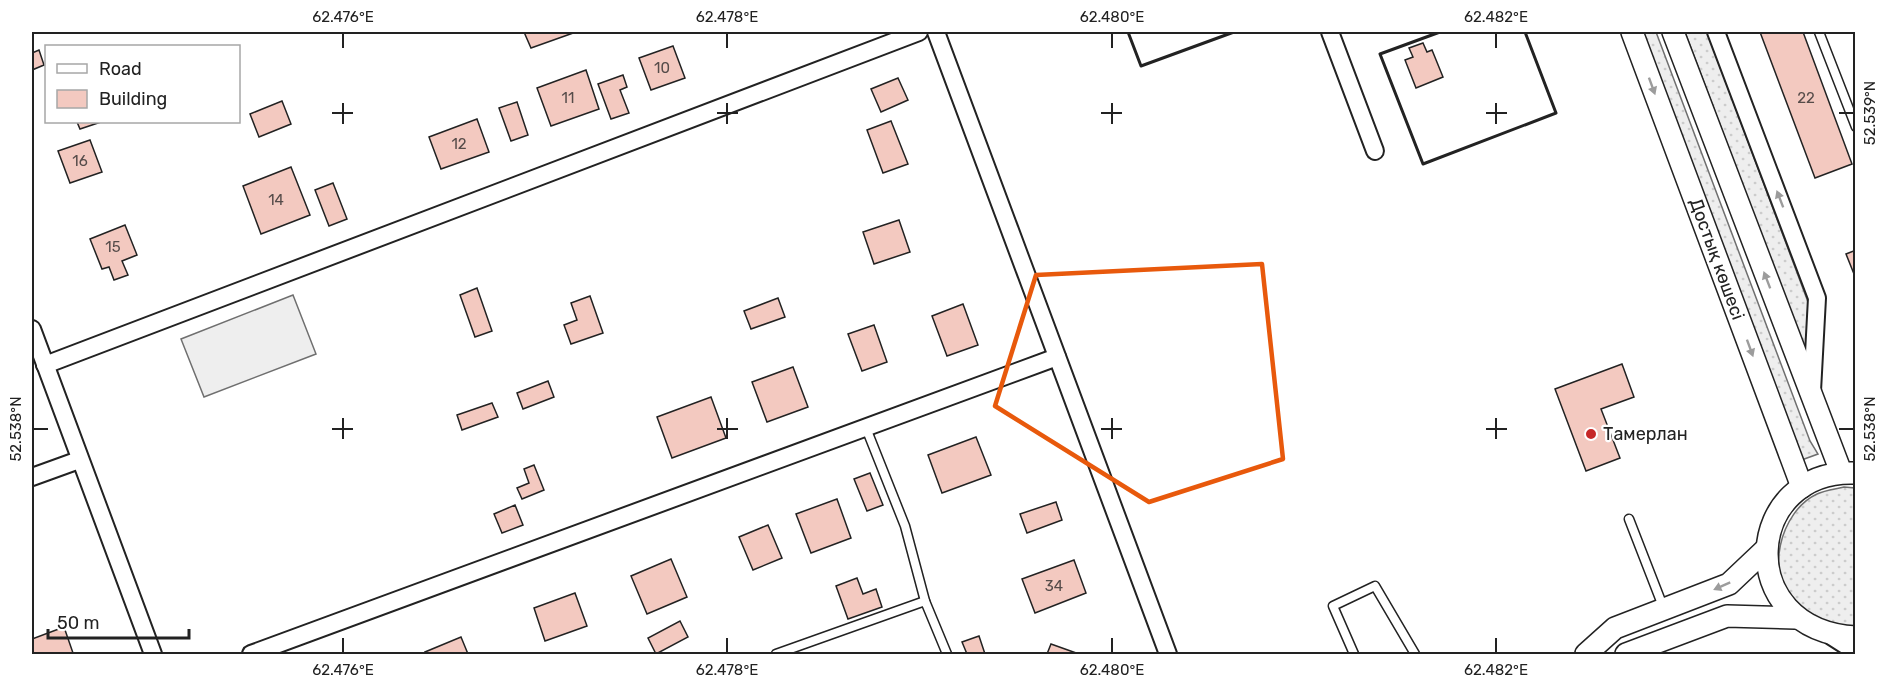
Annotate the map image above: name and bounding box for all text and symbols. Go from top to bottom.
text: 62.476°E [312,8,374,26]
text: 62.478°E [696,8,758,26]
text: 62.480°E [1080,8,1144,26]
text: 62.482°E [1464,8,1528,26]
legend [45,45,240,123]
text: Road [99,58,142,80]
house number: 10 [654,59,670,77]
one-way arrow [1648,77,1658,95]
text: 52.539°N [1861,81,1879,145]
text: Building [99,88,167,110]
house number: 11 [562,89,574,107]
house number: 22 [1797,89,1815,107]
house number: 12 [451,135,467,153]
house number: 16 [72,152,88,170]
one-way arrow [1774,190,1784,208]
house number: 14 [268,191,284,209]
street label: Достық көшесі [1685,195,1749,323]
house number: 15 [105,238,121,256]
one-way arrow [1762,271,1772,289]
one-way arrow [1745,339,1755,357]
text: 52.538°N [7,396,25,462]
text: 52.538°N [1861,396,1879,462]
place label: Тамерлан [1603,423,1688,445]
marker: Тамерлан [1584,427,1598,441]
house number: 34 [1045,577,1063,595]
one-way arrow [1712,581,1730,591]
scale bar [48,602,189,640]
text: 50 m [57,612,100,634]
text: 62.476°E [312,661,374,679]
text: 62.478°E [696,661,758,679]
text: 62.480°E [1080,661,1144,679]
text: 62.482°E [1464,661,1528,679]

